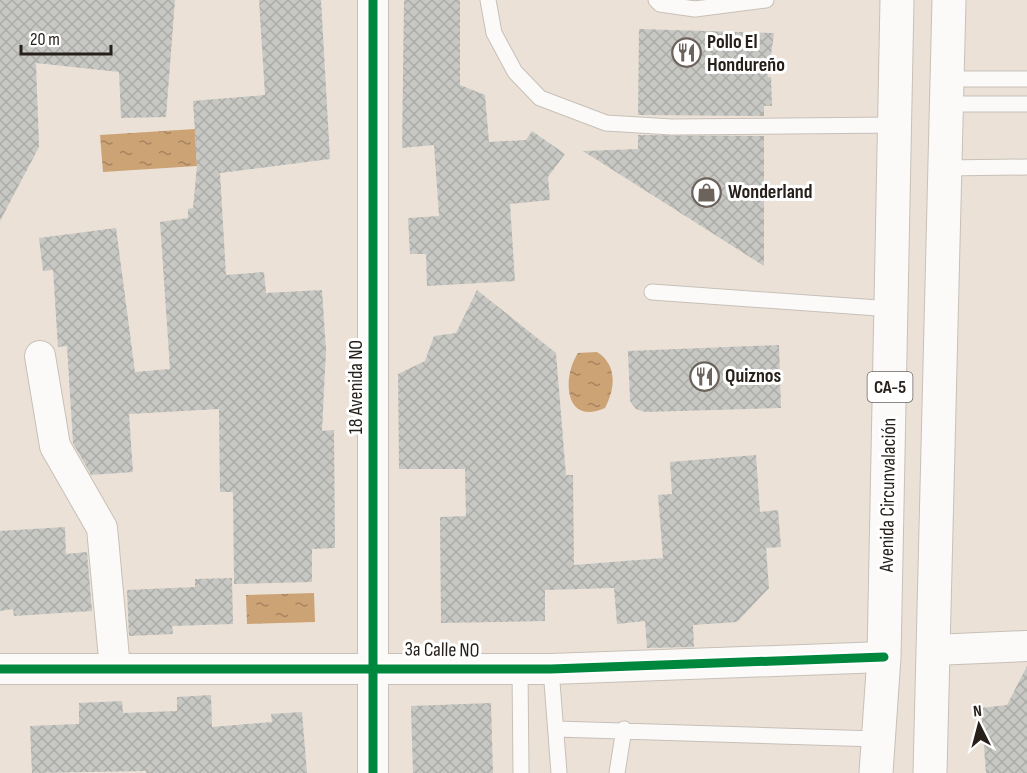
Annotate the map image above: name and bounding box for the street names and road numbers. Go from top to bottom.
street label: 18 Avenida NO [344,340,368,434]
road number: CA-5 [868,372,912,402]
street label: Avenida Circunvalación [875,418,901,573]
street label: 3a Calle NO [404,637,480,663]

